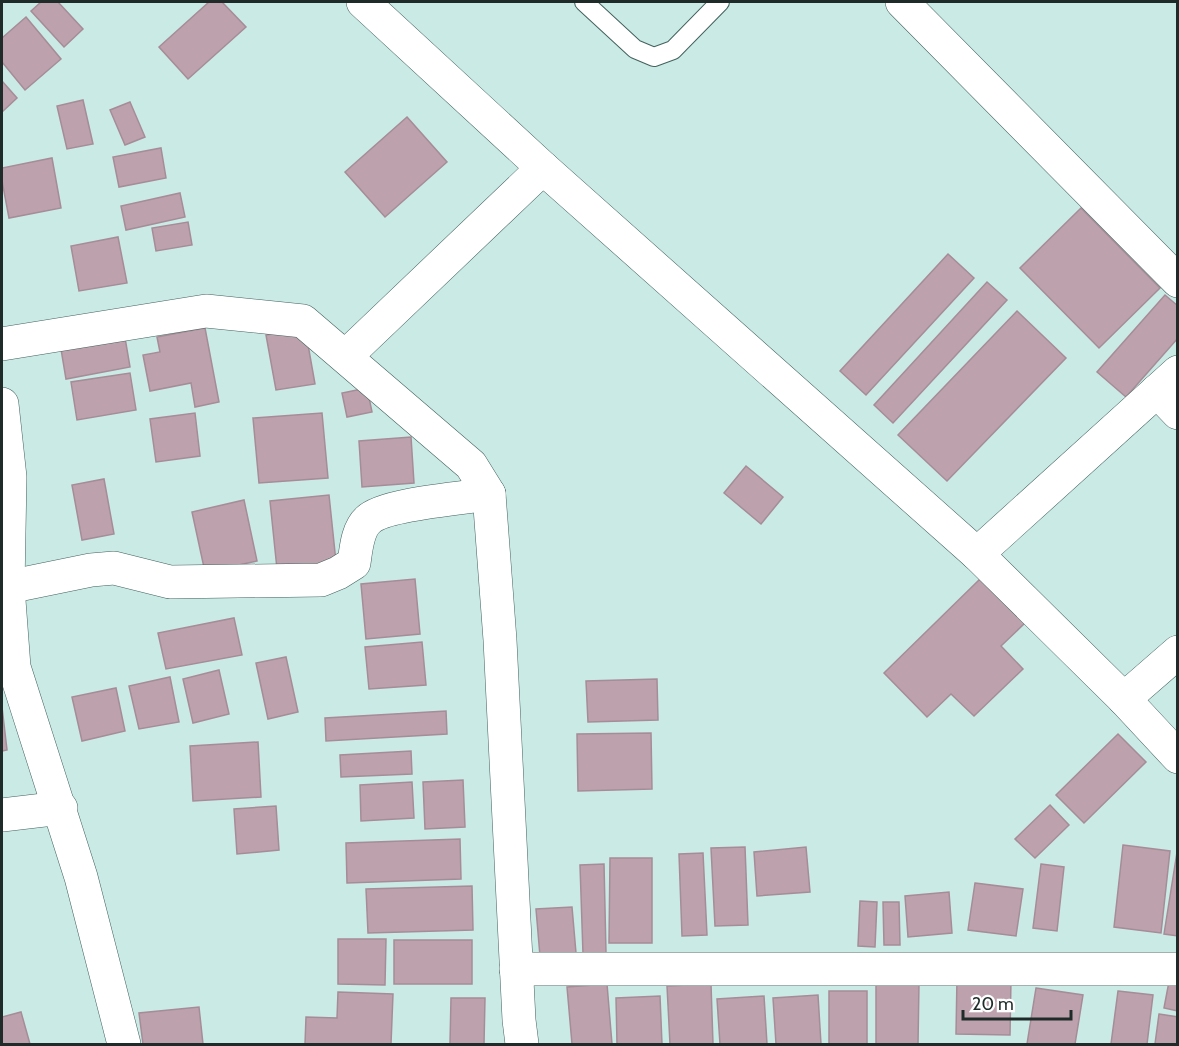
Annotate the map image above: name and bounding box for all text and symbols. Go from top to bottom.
scale bar [963,983,1071,1021]
text: 20 m [972,993,1014,1015]

